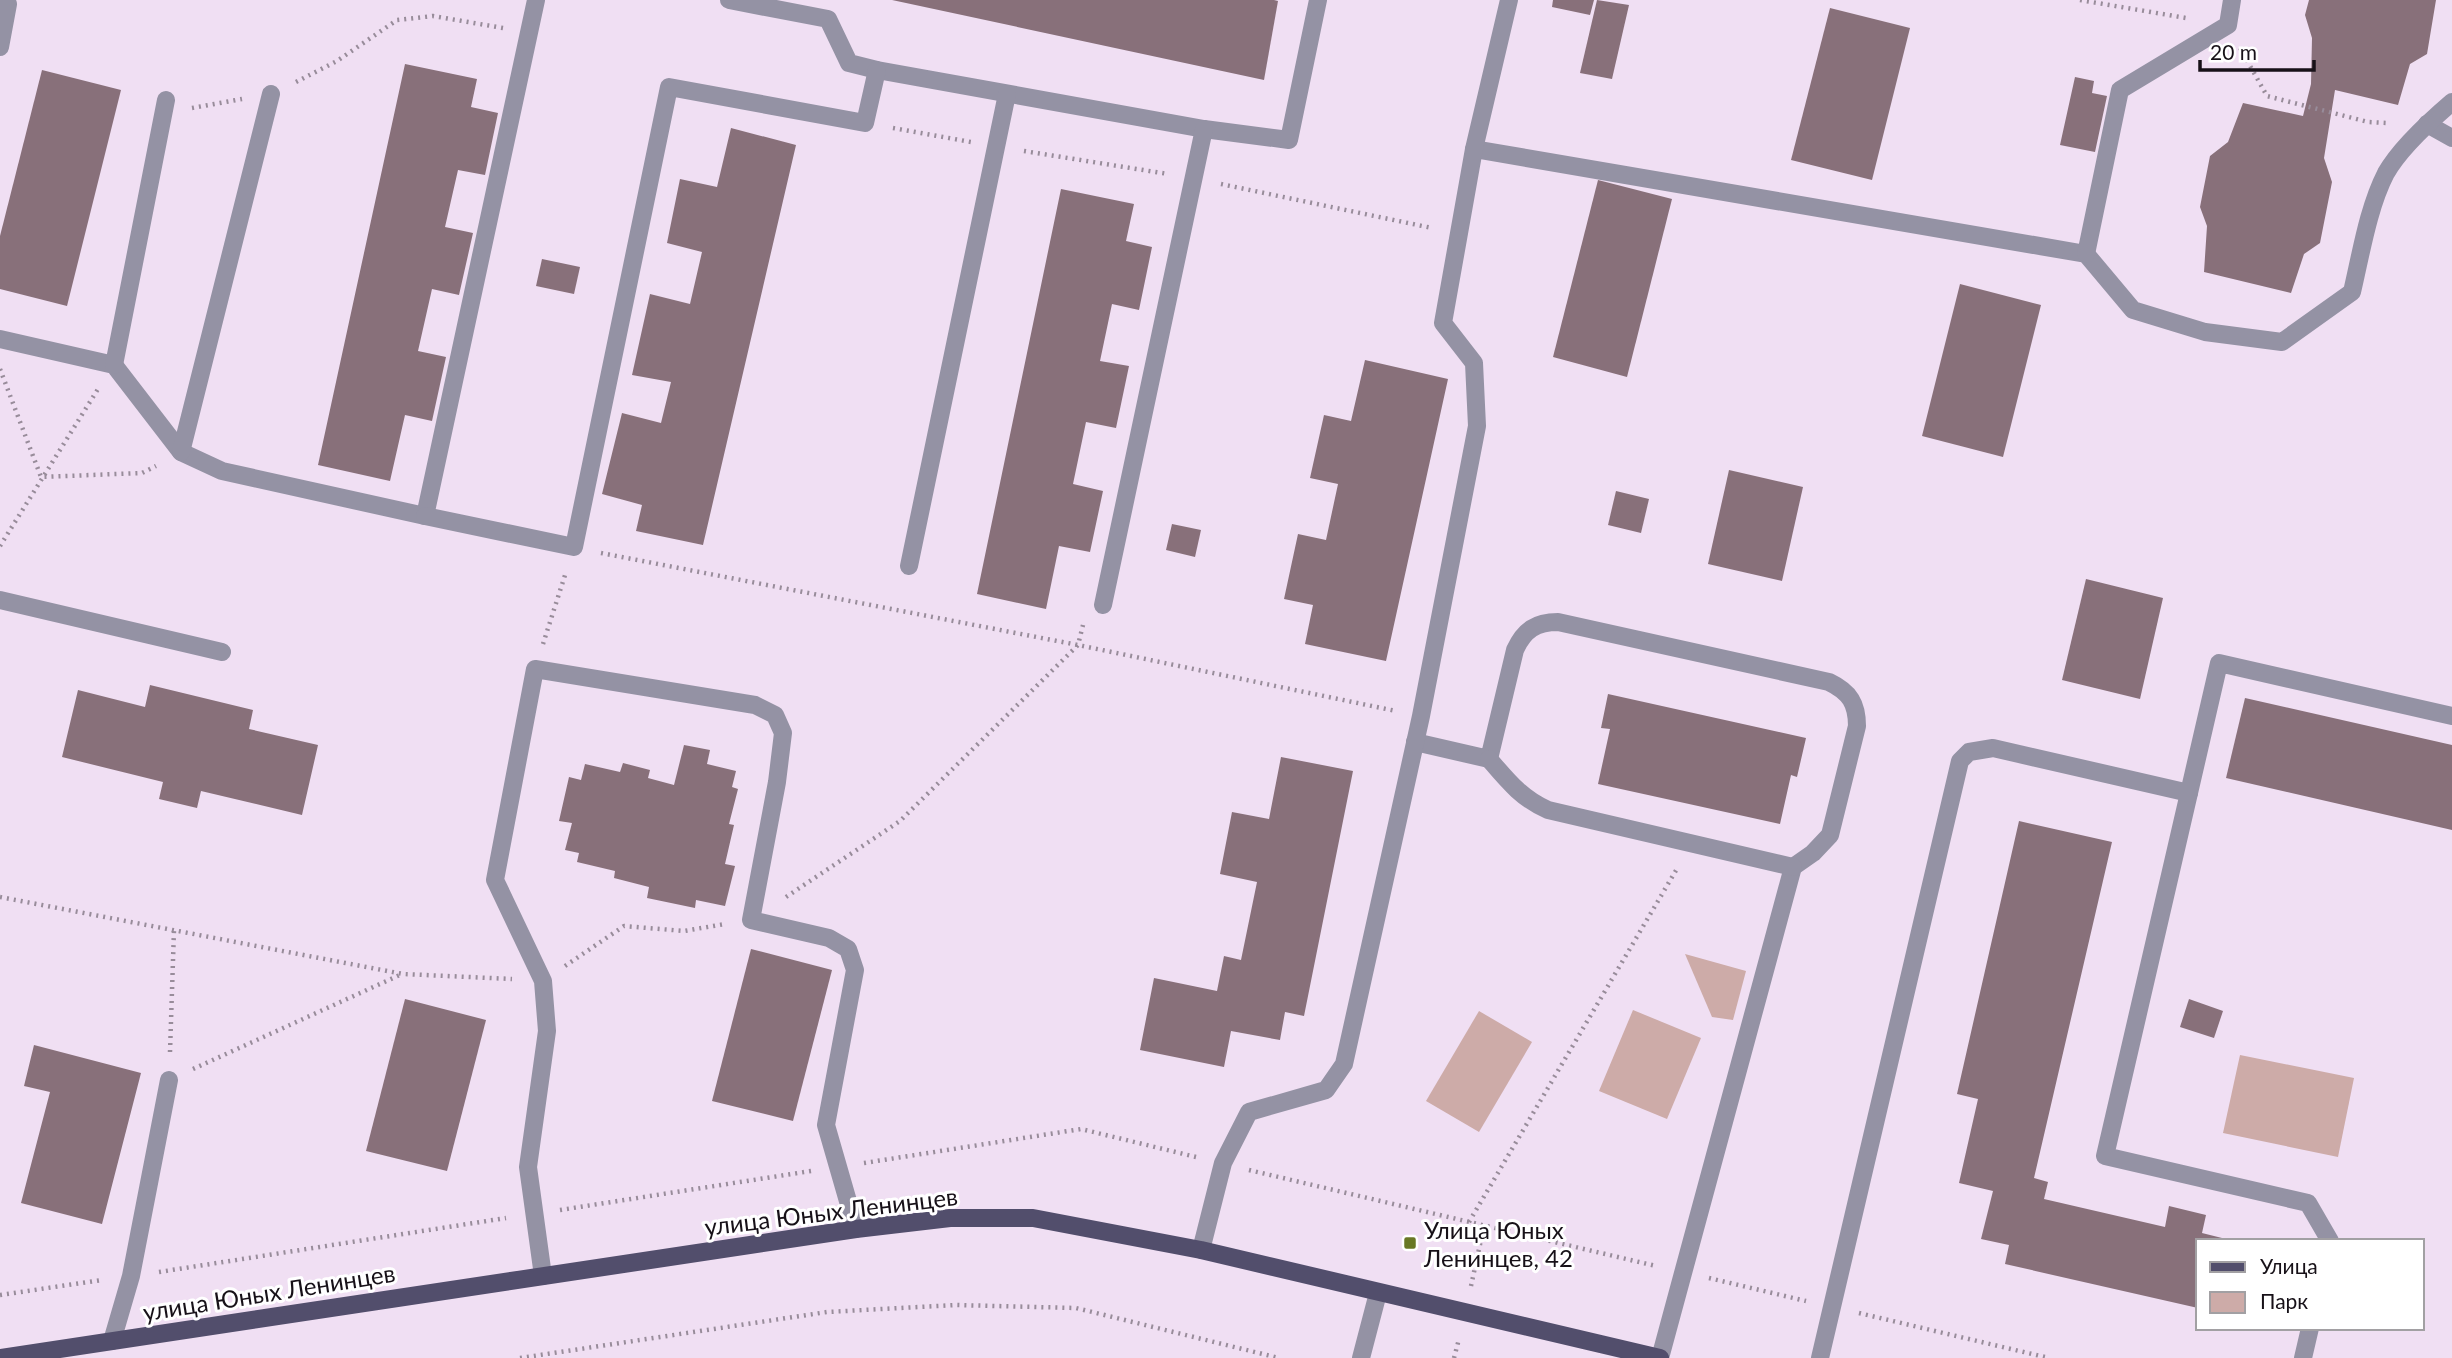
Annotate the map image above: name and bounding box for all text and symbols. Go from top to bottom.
scale bar [2200,28,2314,72]
text: 20 m [2210,39,2257,64]
street label: улица Юных Ленинцев [703,1181,959,1241]
place label: Улица Юных Ленинцев, 42 [1423,1215,1573,1272]
marker: Улица Юных Ленинцев, 42 [1402,1235,1418,1251]
legend [2196,1239,2424,1330]
text: Улица [2260,1253,2318,1278]
street label: улица Юных Ленинцев [141,1258,397,1326]
text: Парк [2260,1288,2308,1313]

